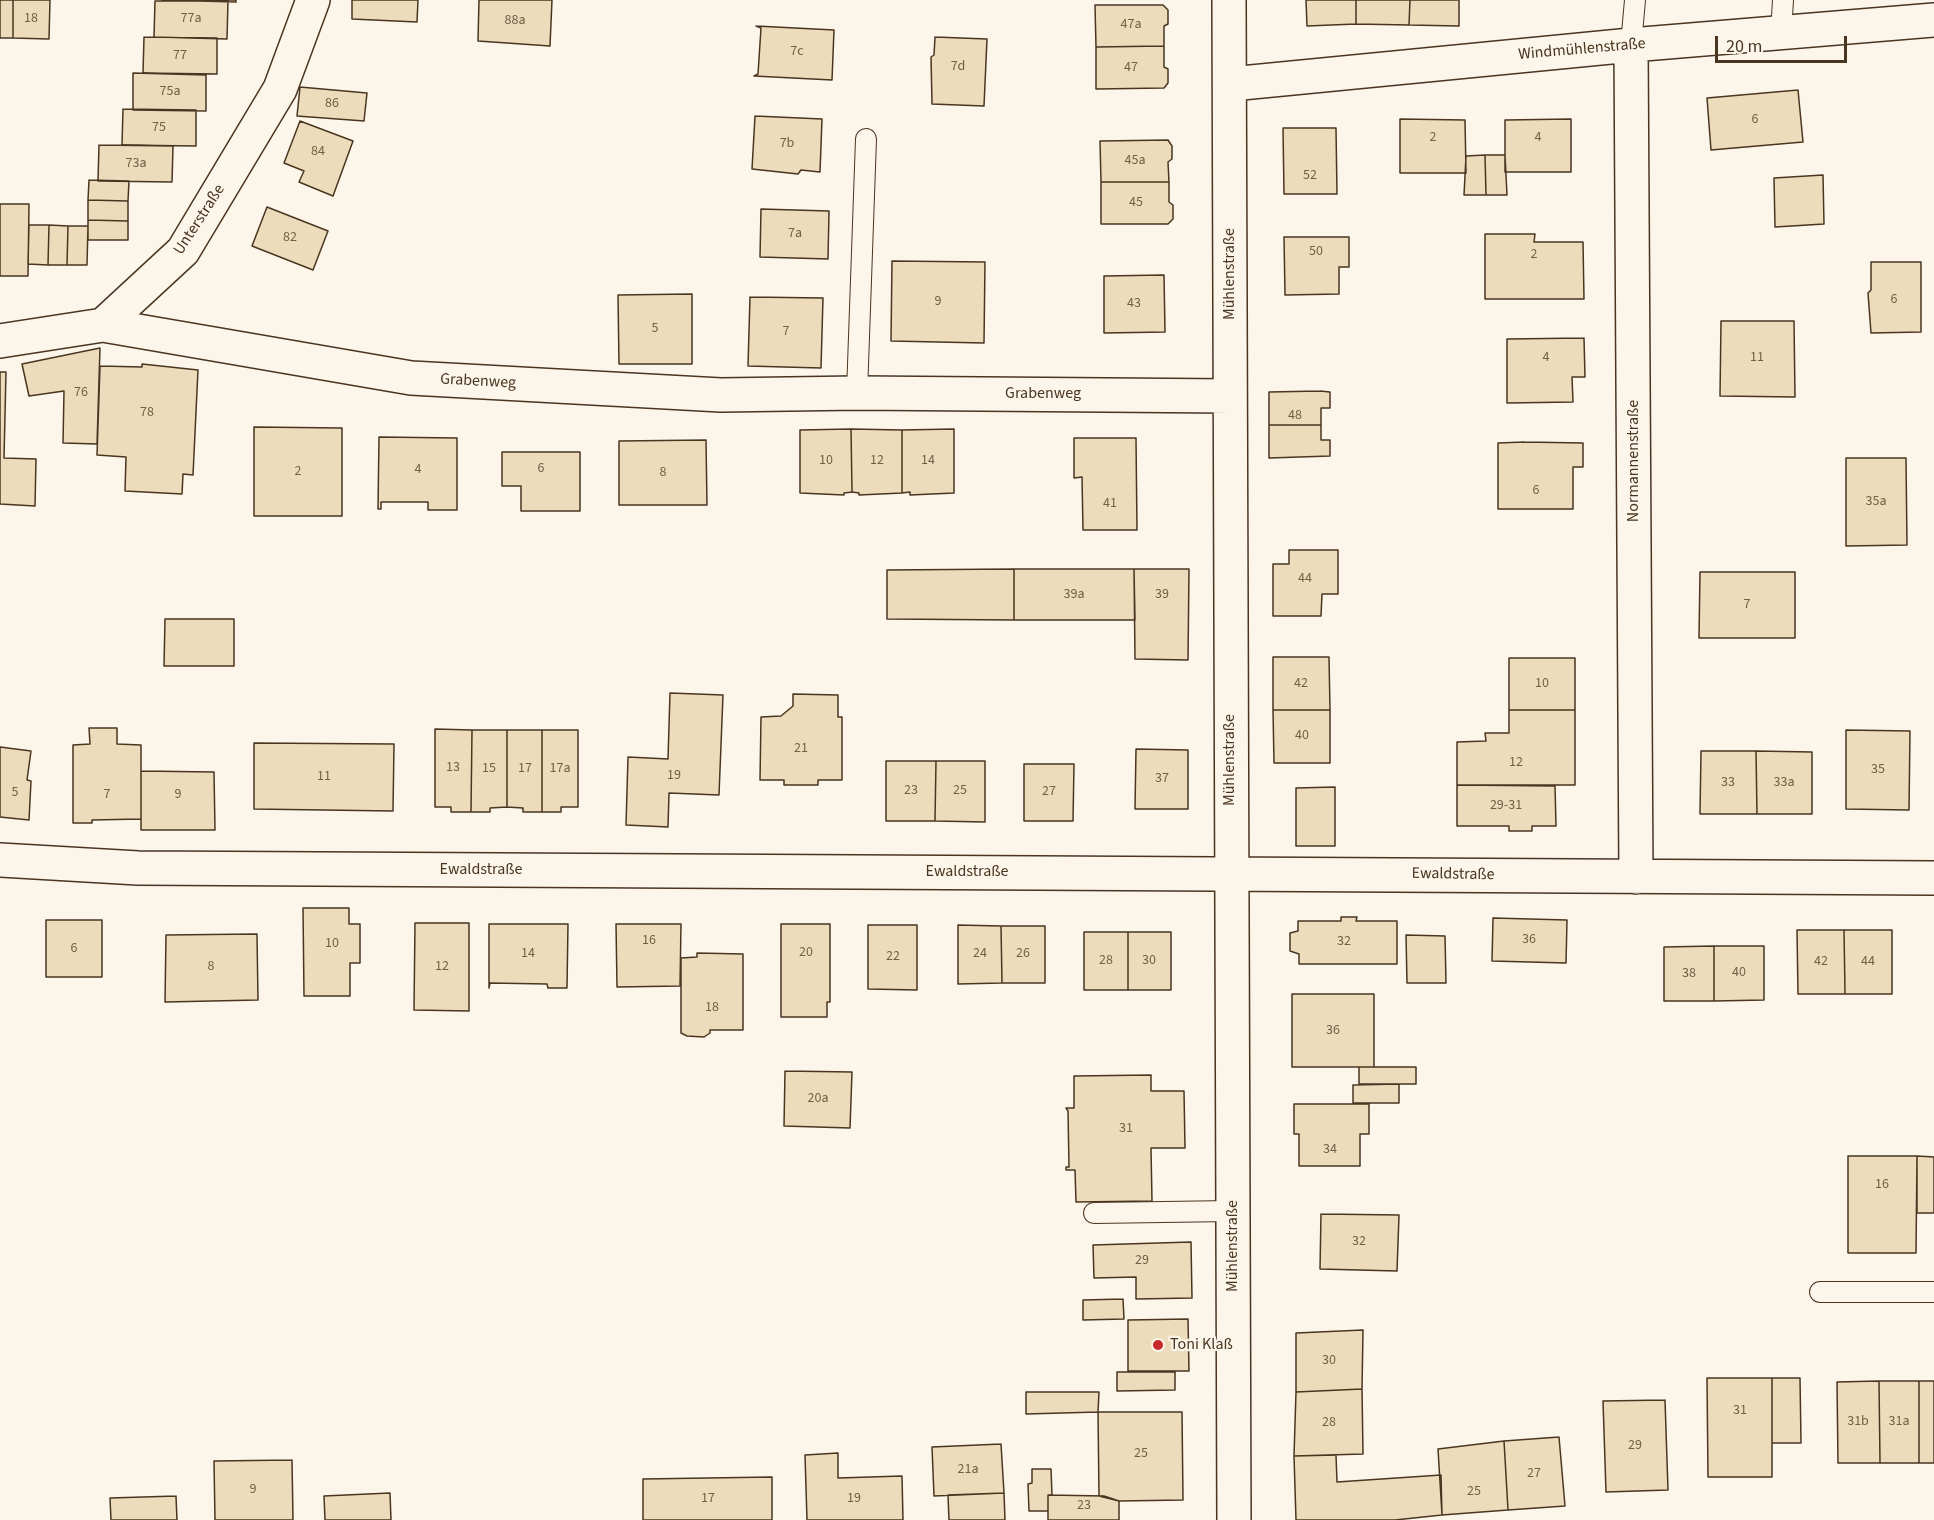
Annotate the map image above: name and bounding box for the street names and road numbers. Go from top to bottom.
street label: Windmühlenstraße [1518,35,1646,65]
street label: Unterstraße [170,181,230,259]
street label: Mühlenstraße [1220,228,1240,320]
street label: Grabenweg [440,370,516,394]
street label: Grabenweg [1005,384,1081,404]
street label: Normannenstraße [1624,400,1644,522]
street label: Mühlenstraße [1220,714,1240,806]
street label: Ewaldstraße [440,860,522,880]
street label: Ewaldstraße [926,862,1008,882]
street label: Ewaldstraße [1411,865,1495,885]
street label: Mühlenstraße [1223,1200,1243,1292]

